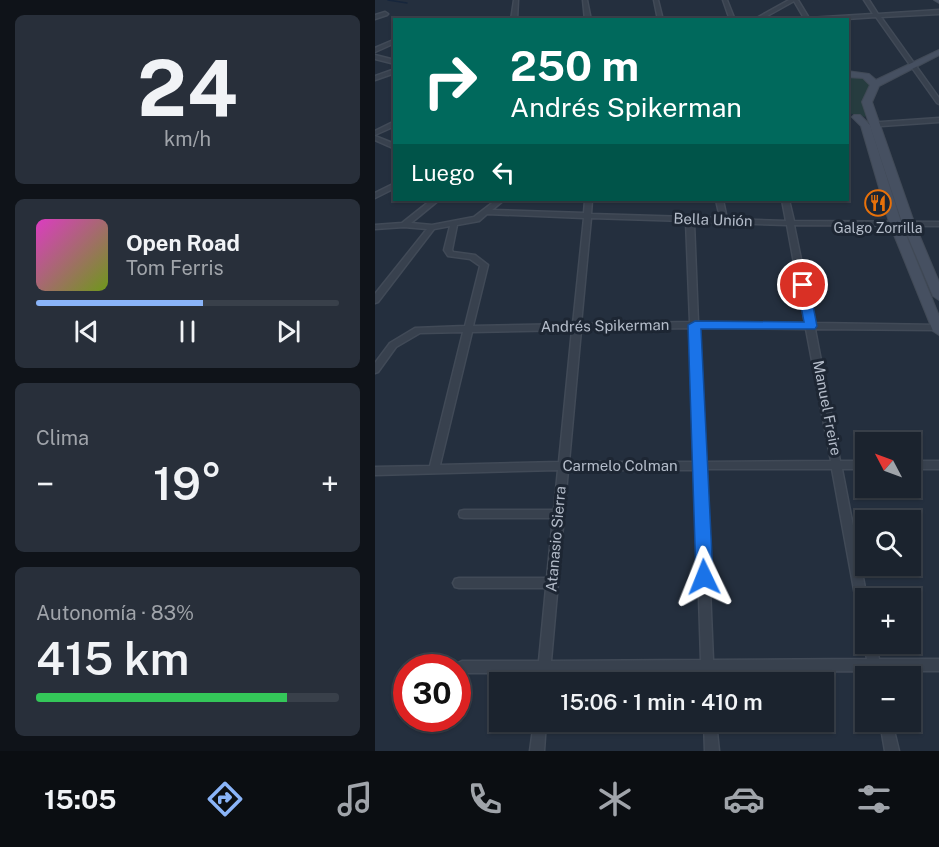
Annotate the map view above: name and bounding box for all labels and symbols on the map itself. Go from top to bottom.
restaurant icon: Galgo Zorrilla [863,188,893,218]
street label: Bella Unión [673,210,753,229]
place label: Galgo Zorrilla [833,220,923,236]
pin [777,259,828,310]
street label: Andrés Spikerman [540,316,670,335]
street label: Manuel Freire [810,359,845,457]
north arrow [855,432,921,498]
street label: Carmelo Colman [562,457,678,474]
street label: Atanasio Sierra [542,485,569,593]
position arrow [672,545,736,609]
speed limit sign: 30 [393,654,471,732]

